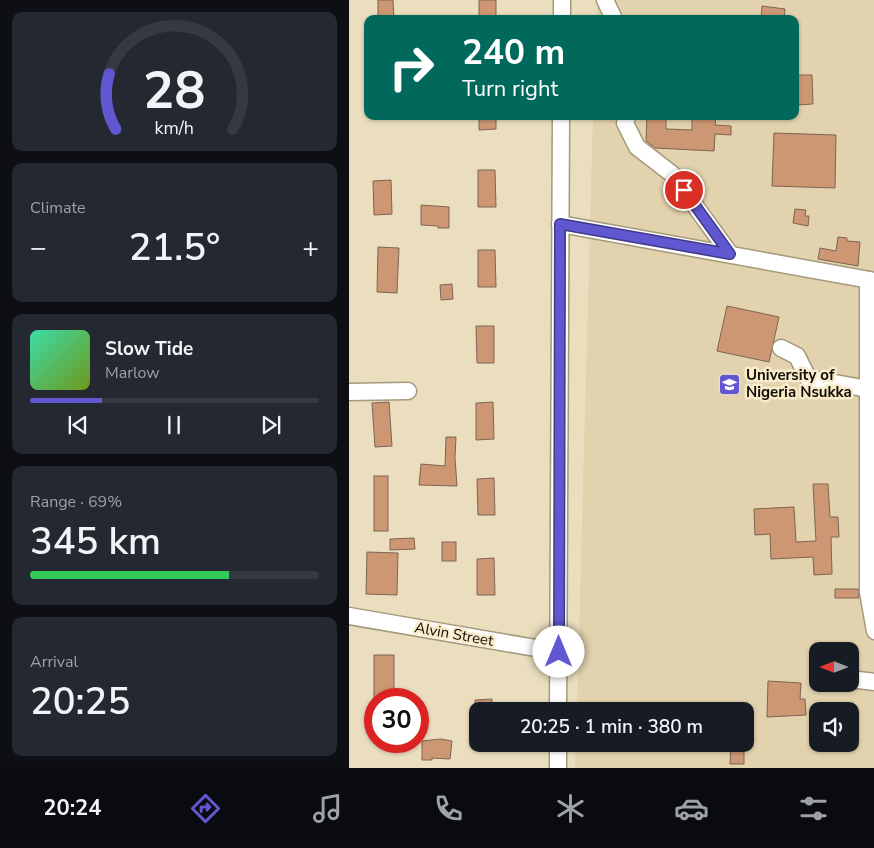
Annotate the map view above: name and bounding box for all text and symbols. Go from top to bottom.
text: 240 m [462,29,565,76]
icon: right [379,35,444,100]
text: 28 [143,55,206,126]
text: Turn right [462,74,558,104]
text: km/h [155,116,194,140]
pin [663,169,705,211]
icon: arrive [670,176,698,204]
text: Climate [30,197,85,219]
text: 21.5° [129,222,220,273]
text: − [30,229,47,267]
text: + [302,229,319,267]
text: Slow Tide [105,336,193,362]
text: Marlow [105,362,160,384]
place label: University of Nigeria Nsukka [746,365,852,402]
school or university icon: University of Nigeria Nsukka [718,372,742,396]
icon: previous [64,411,92,439]
icon: pause [160,411,188,439]
icon: next [257,411,285,439]
text: Range · 69% [30,491,122,513]
text: 345 km [30,516,161,567]
street label: Alvin Street [413,617,496,651]
position arrow [532,625,584,677]
north arrow [809,642,859,692]
map controls [809,642,859,752]
text: Arrival [30,651,78,673]
text: 20:25 [30,676,130,727]
speed limit sign: 30 [364,688,429,753]
button: sound [809,702,859,752]
text: 20:25 · 1 min · 380 m [520,714,703,740]
icon: directions [188,791,223,826]
icon: music [310,791,345,826]
icon: phone [431,791,466,826]
icon: climate [553,791,588,826]
icon: car [674,791,709,826]
icon: filters [796,791,831,826]
text: 20:24 [43,793,102,823]

